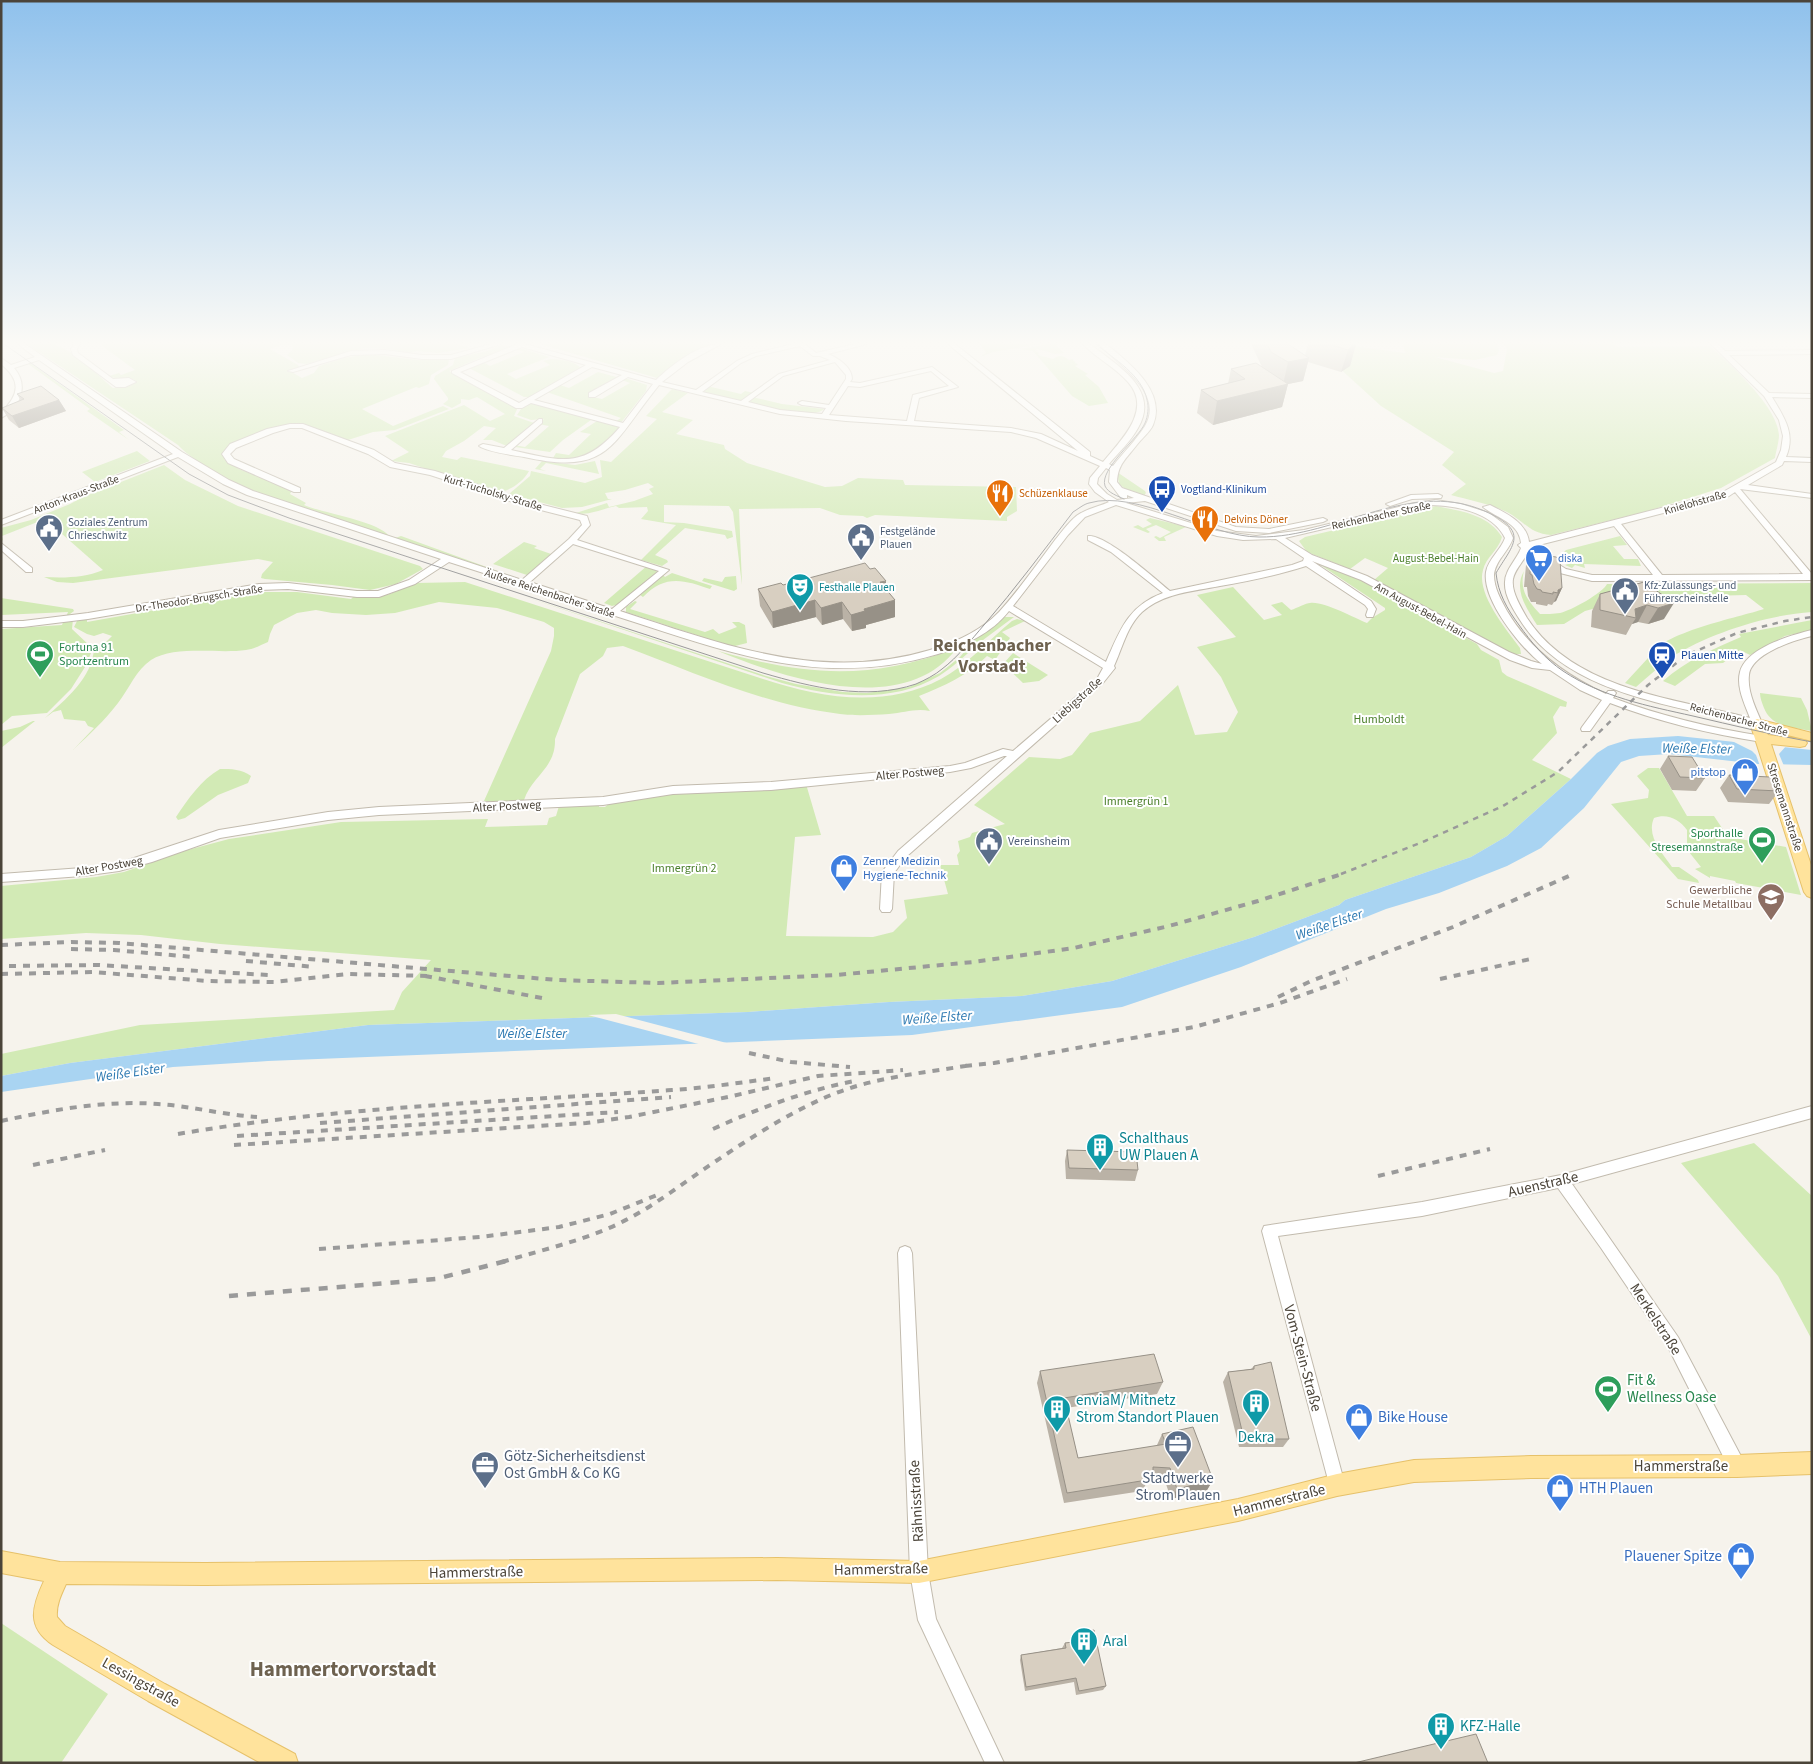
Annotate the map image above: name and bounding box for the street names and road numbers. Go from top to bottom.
street label: Kurt-Tucholsky-Straße [442,470,544,515]
street label: Anton-Kraus-Straße [31,471,122,518]
street label: Knielohstraße [1662,486,1729,519]
street label: Reichenbacher Straße [1330,498,1433,533]
street label: Äußere Reichenbacher Straße [483,565,617,622]
street label: Am August-Bebel-Hain [1372,579,1469,642]
street label: Dr.-Theodor-Brugsch-Straße [134,581,264,616]
street label: Liebigstraße [1049,673,1106,727]
street label: Reichenbacher Straße [1688,699,1790,740]
street label: Stresemannstraße [1762,761,1807,854]
street label: Alter Postweg [875,762,945,785]
street label: Alter Postweg [472,796,542,817]
street label: Alter Postweg [74,852,144,881]
street label: Auenstraße [1506,1166,1580,1203]
street label: Merkelstraße [1625,1279,1687,1359]
street label: Vom-Stein-Straße [1278,1302,1327,1414]
street label: Hammerstraße [1634,1456,1728,1477]
street label: Rähnisstraße [904,1460,929,1542]
street label: Hammerstraße [1231,1479,1327,1522]
street label: Hammerstraße [834,1558,928,1581]
street label: Hammerstraße [429,1561,523,1584]
street label: Lessingstraße [98,1652,184,1712]

